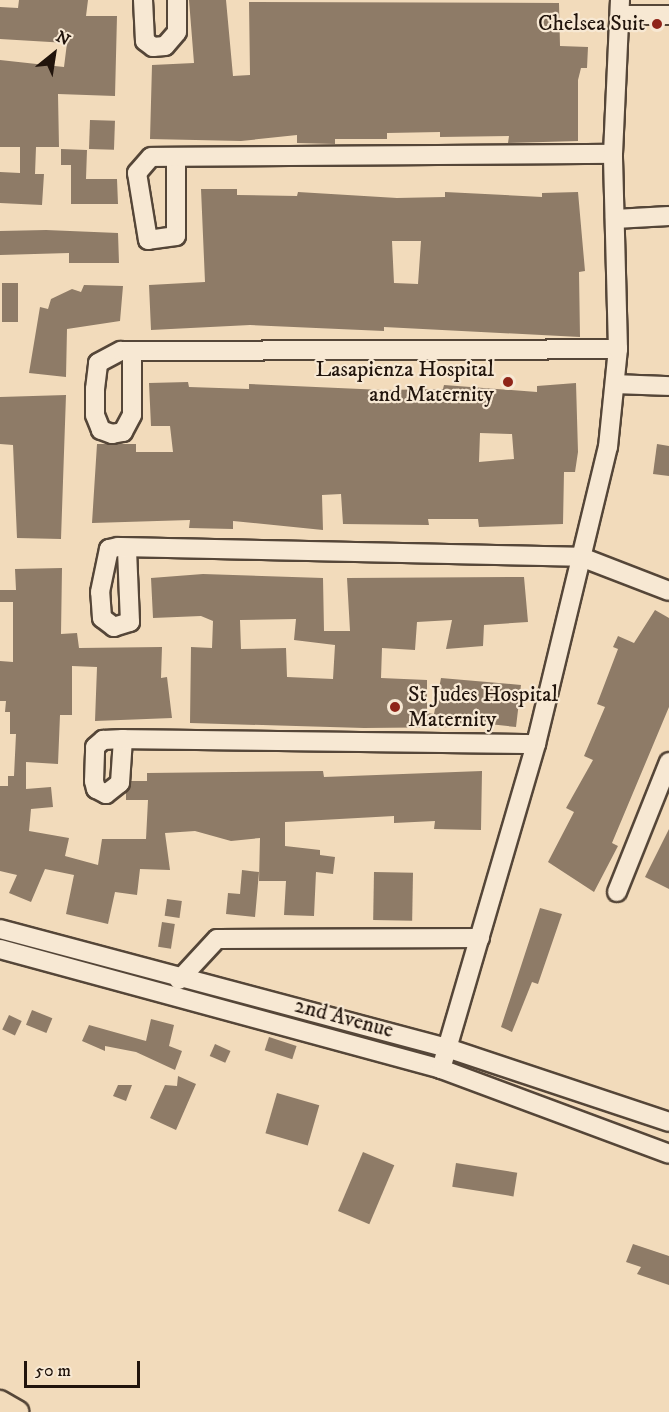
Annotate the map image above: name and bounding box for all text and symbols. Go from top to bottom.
place label: Chelsea Suit [538,11,645,37]
marker: Chelsea Suit [650,17,664,31]
north arrow [24,24,84,84]
text: N [52,26,74,50]
place label: Lasapienza Hospital and Maternity [315,356,494,408]
marker: Lasapienza Hospital and Maternity [499,373,517,391]
place label: St Judes Hospital Maternity [408,681,558,732]
marker: St Judes Hospital Maternity [386,698,404,716]
street label: 2nd Avenue [292,992,396,1044]
scale bar [27,1349,142,1387]
text: 50 m [35,1360,71,1382]

